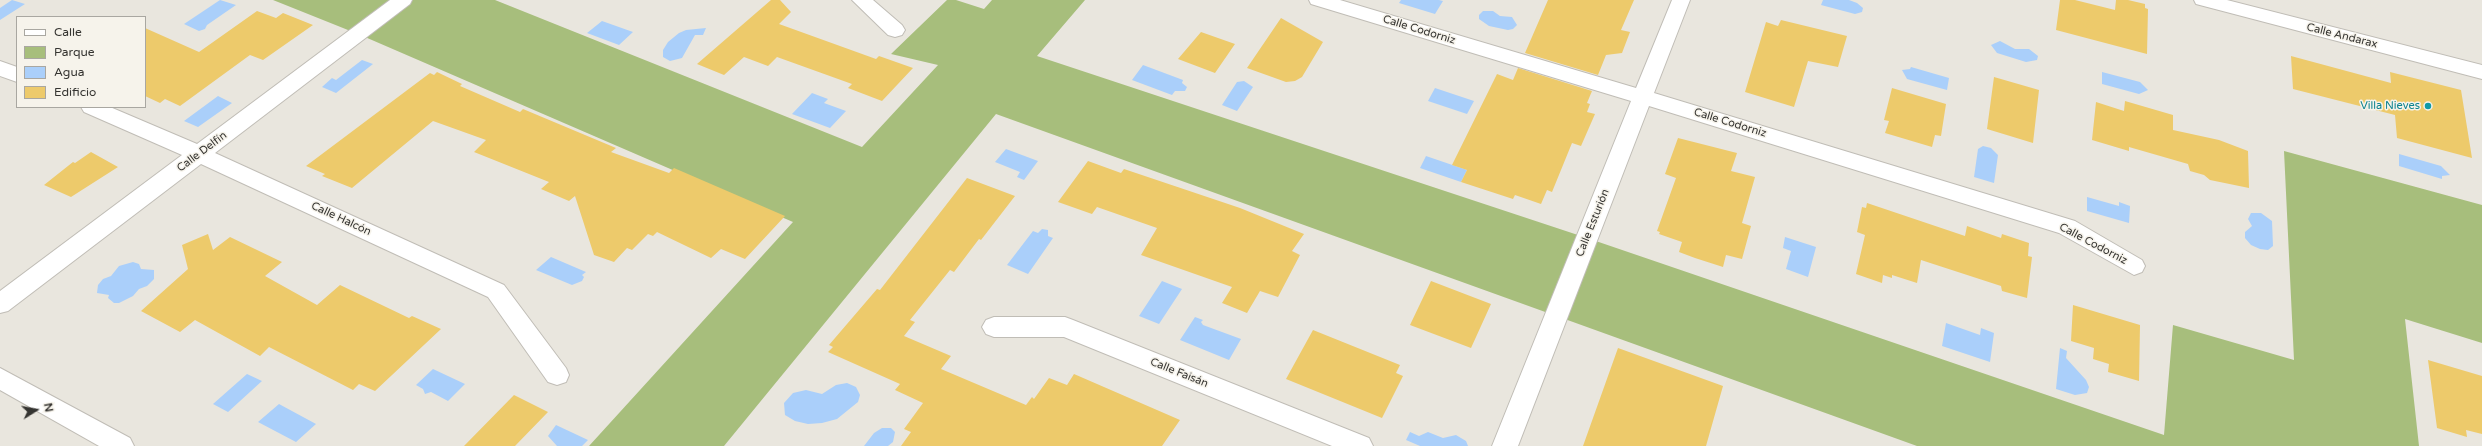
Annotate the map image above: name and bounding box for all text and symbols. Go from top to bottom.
street label: Calle Codorniz [1381,13,1457,47]
legend [16,16,146,108]
street label: Calle Andarax [2305,21,2379,51]
text: Calle [54,25,82,39]
text: Parque [54,45,95,59]
text: Agua [54,65,84,79]
text: Edificio [54,85,96,99]
place label: Villa Nieves [2360,99,2420,113]
marker: Villa Nieves [2423,101,2433,111]
street label: Calle Codorniz [1692,106,1768,140]
street label: Calle Delfín [174,129,230,175]
street label: Calle Esturión [1573,187,1613,259]
street label: Calle Halcón [309,199,373,239]
street label: Calle Codorniz [2057,220,2129,268]
street label: Calle Faisán [1148,355,1210,391]
north arrow [16,390,56,430]
text: N [41,402,55,413]

